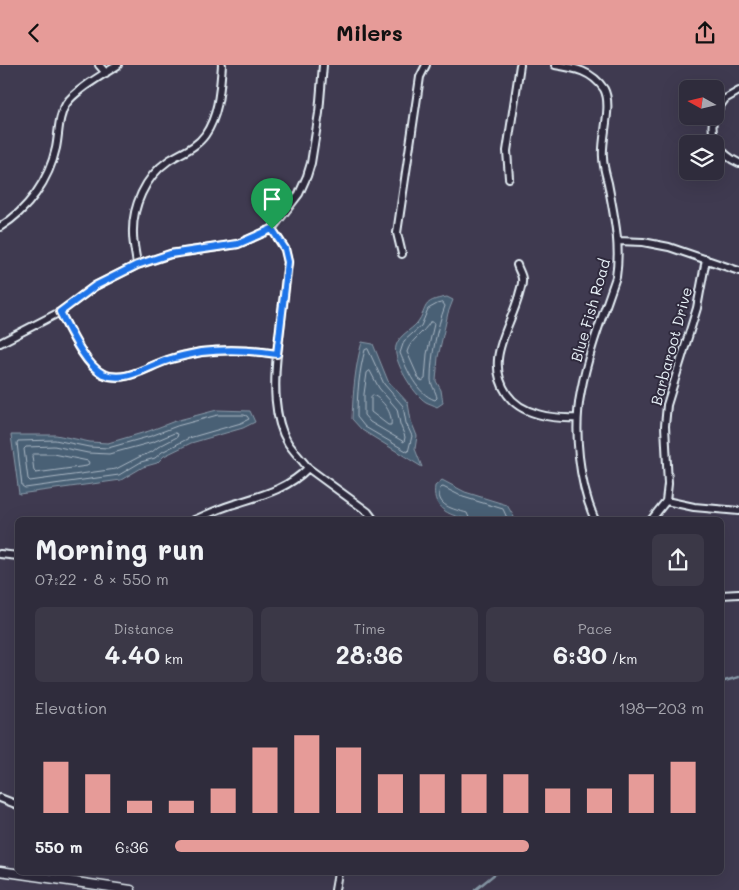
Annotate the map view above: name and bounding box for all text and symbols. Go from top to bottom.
text: Milers [336,18,403,47]
icon: back [20,19,48,47]
icon: share [691,19,719,47]
north arrow [679,80,724,125]
map controls [679,80,724,180]
button: layers [679,135,724,180]
pin [251,178,293,229]
icon: arrive [258,185,286,213]
street label: Blue Fish Road [566,256,614,364]
street label: Barbaroot Drive [646,285,696,407]
text: Morning run [35,531,204,567]
button: share [652,534,704,586]
text: 07:22 · 8 × 550 m [35,568,169,589]
text: Distance [114,619,174,638]
text: Time [354,619,385,638]
text: Pace [578,619,612,638]
text: 4.40 [105,638,160,670]
text: 28:36 [336,638,403,670]
text: 6:30 [553,638,607,670]
text: km [160,649,183,668]
text: /km [607,649,637,668]
text: Elevation [35,697,107,718]
text: 198–203 m [619,697,704,718]
text: 550 m [35,836,82,857]
text: 6:36 [115,836,149,857]

